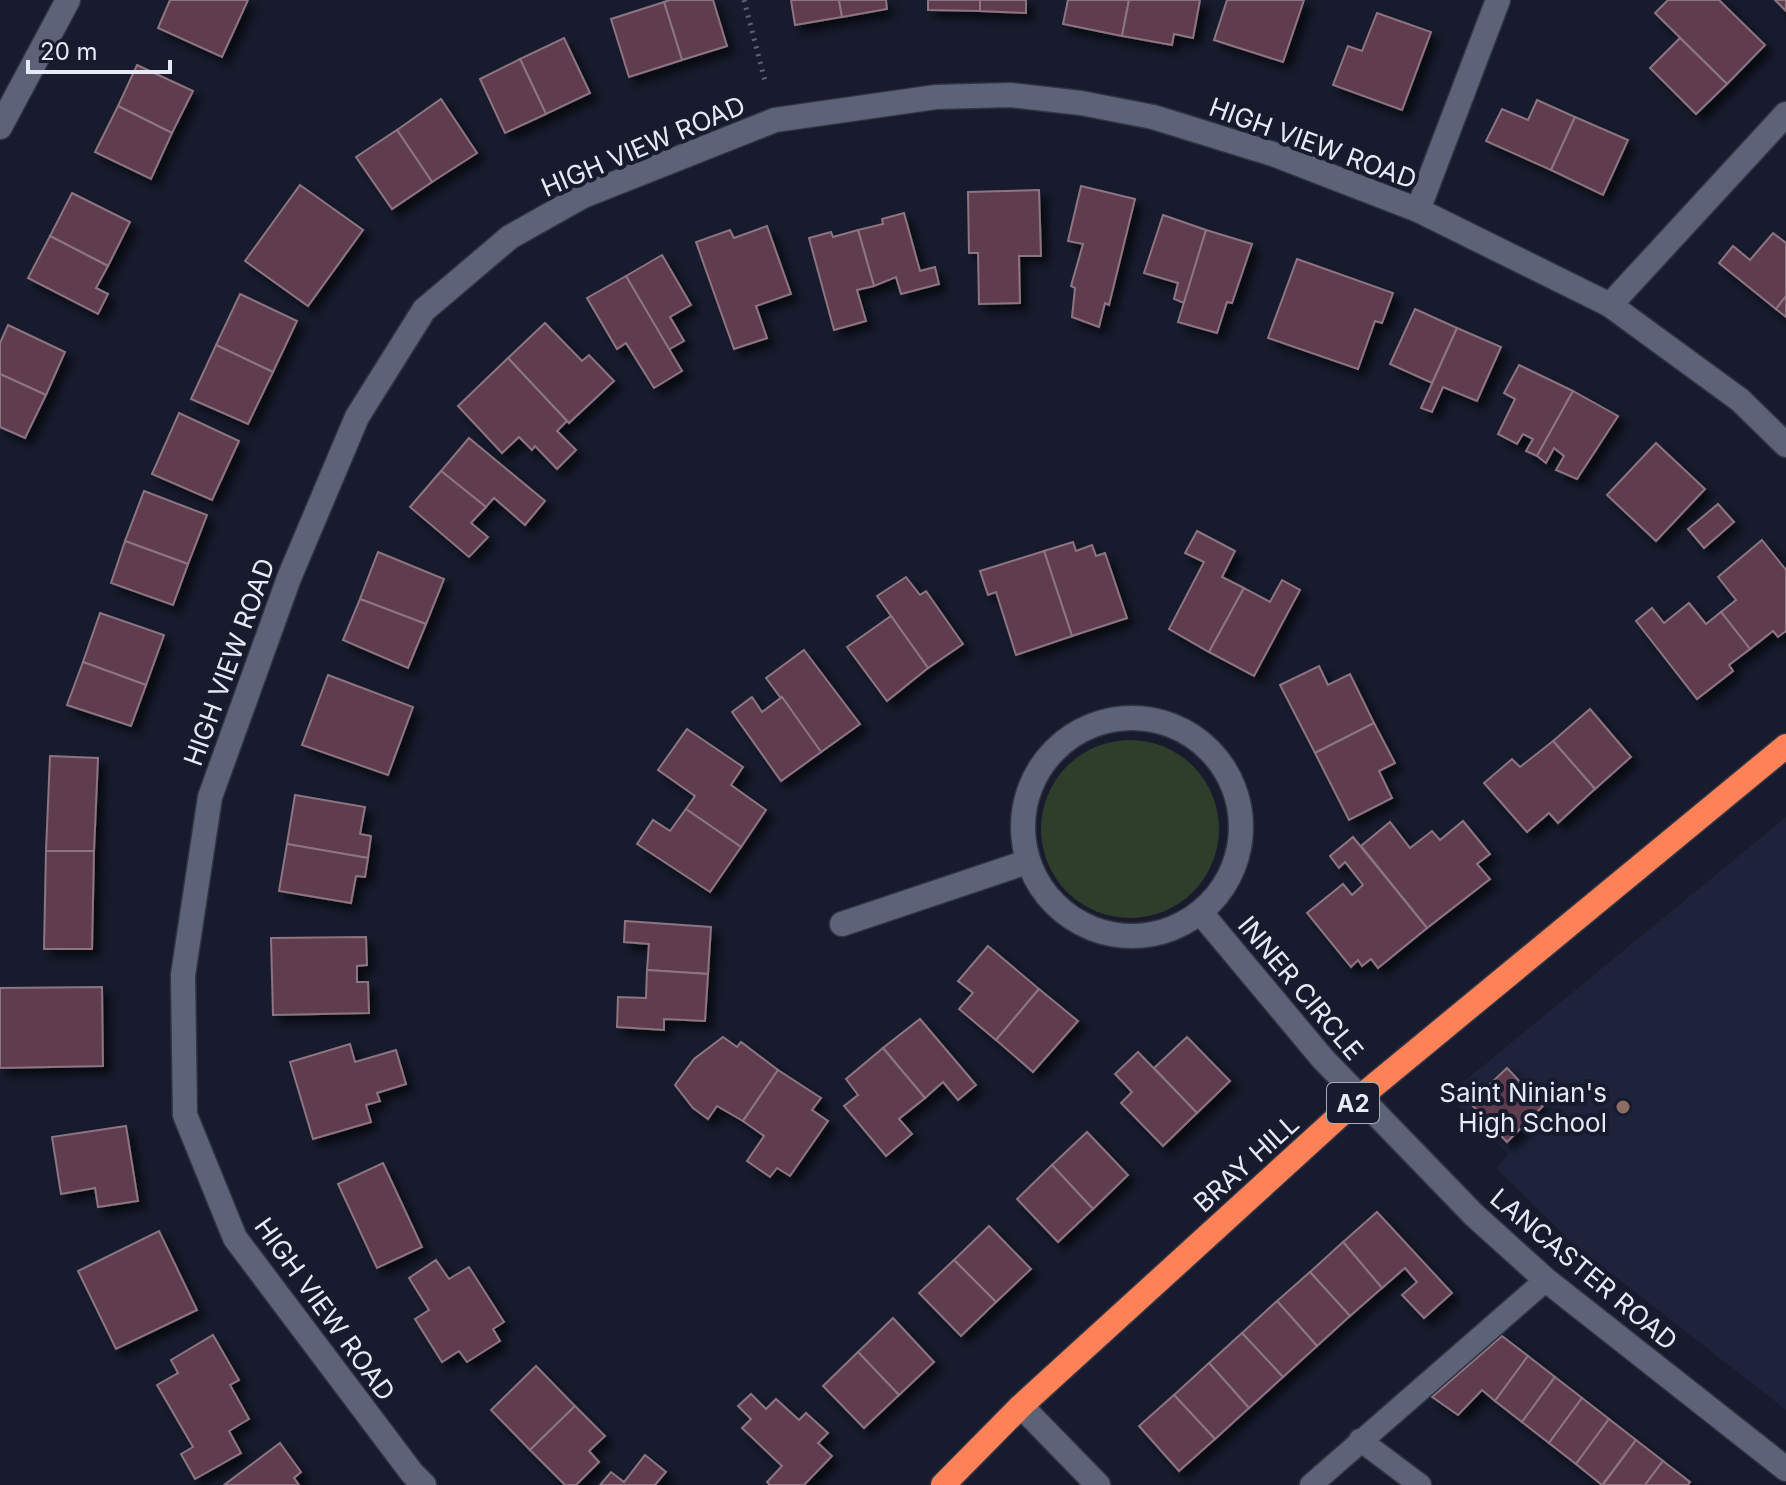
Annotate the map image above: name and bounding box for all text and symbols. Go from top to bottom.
scale bar [28,24,170,74]
text: 20 m [40,37,98,66]
street label: HIGH VIEW ROAD [536,89,750,203]
street label: HIGH VIEW ROAD [1205,91,1421,195]
street label: HIGH VIEW ROAD [177,554,281,770]
street label: INNER CIRCLE [1232,910,1370,1066]
place label: Saint Ninian's High School [1439,1077,1607,1138]
road number: A2 [1327,1083,1379,1123]
marker: Saint Ninian's High School [1614,1098,1632,1116]
street label: BRAY HILL [1187,1108,1305,1218]
street label: LANCASTER ROAD [1484,1182,1684,1356]
street label: HIGH VIEW ROAD [248,1212,402,1406]

